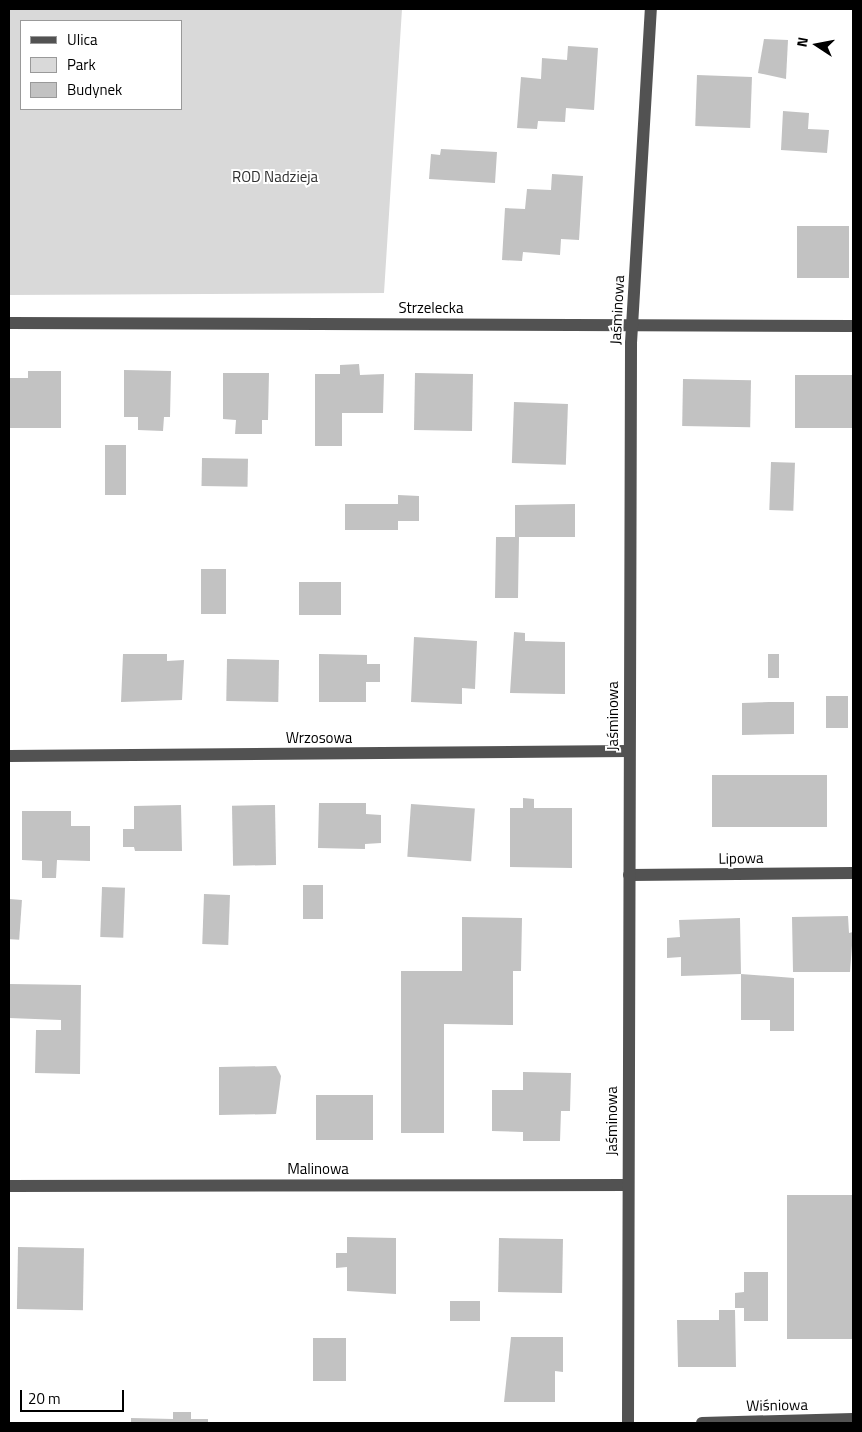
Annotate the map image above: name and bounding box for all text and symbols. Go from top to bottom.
legend [20,20,182,110]
north arrow [792,20,842,70]
text: Ulica [67,28,97,51]
text: N [791,35,813,49]
text: Park [67,53,96,76]
text: Budynek [67,78,122,101]
park label: ROD Nadzieja [232,168,318,186]
street label: Jaśminowa [606,275,628,345]
street label: Strzelecka [398,299,464,317]
street label: Jaśminowa [604,681,622,751]
street label: Wrzosowa [286,729,352,747]
street label: Lipowa [718,849,764,867]
street label: Jaśminowa [603,1086,621,1156]
street label: Malinowa [287,1160,349,1178]
scale bar [22,1380,126,1412]
text: 20 m [28,1387,61,1410]
street label: Wiśniowa [746,1395,808,1415]

